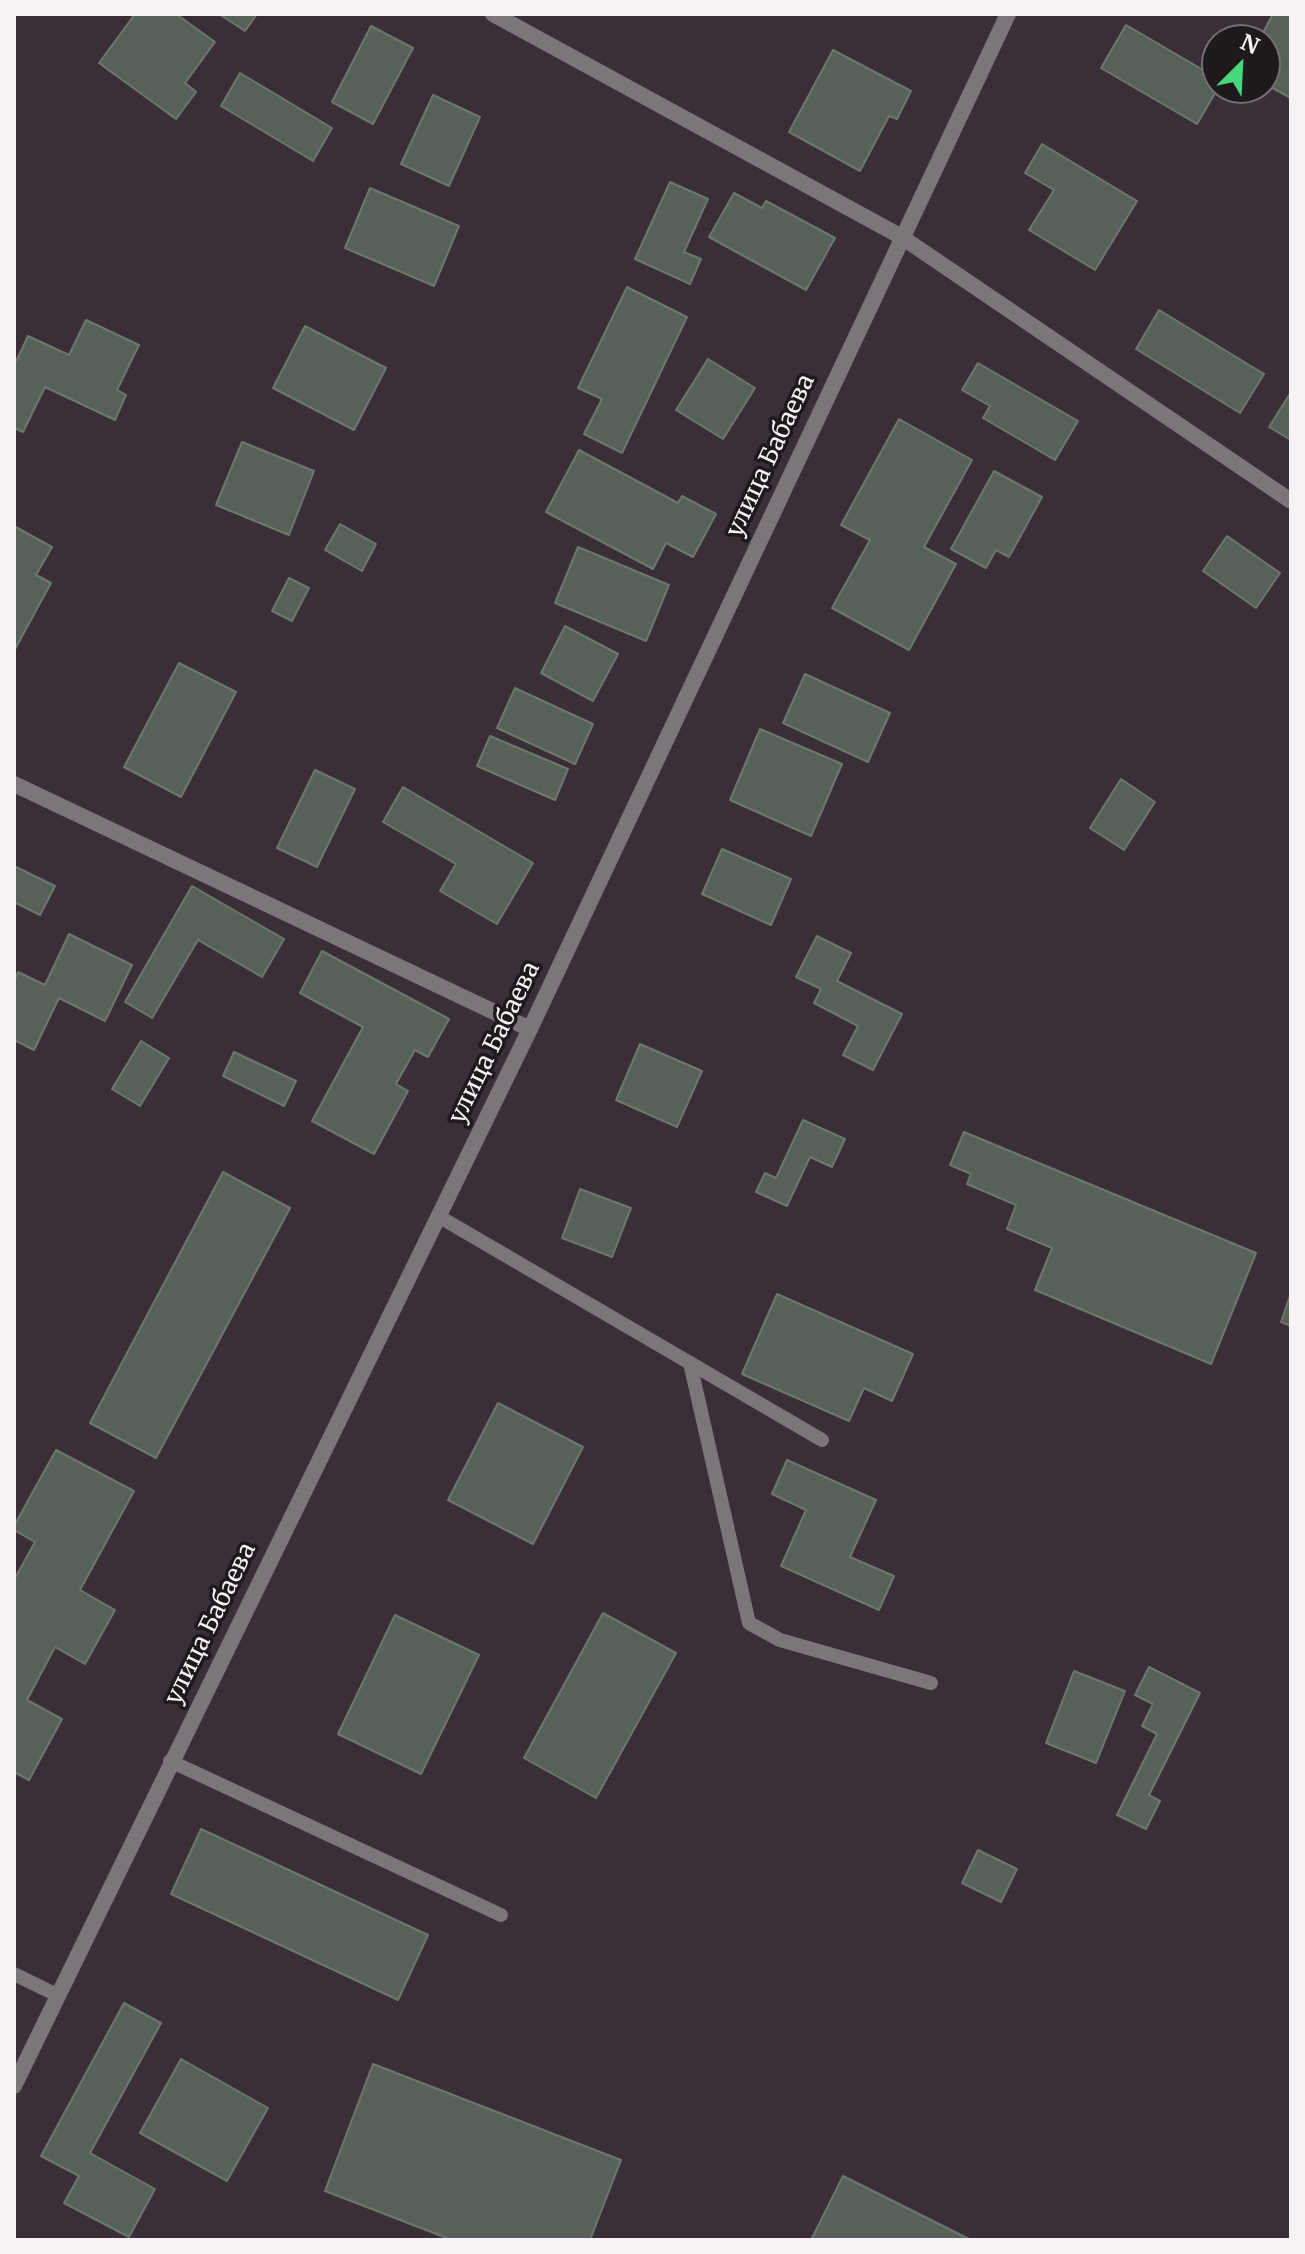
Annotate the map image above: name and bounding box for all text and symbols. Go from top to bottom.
north arrow [1201,24,1281,104]
text: N [1236,28,1264,60]
street label: улица Бабаева [721,370,821,542]
street label: улица Бабаева [443,958,547,1128]
street label: улица Бабаева [159,1539,263,1709]

